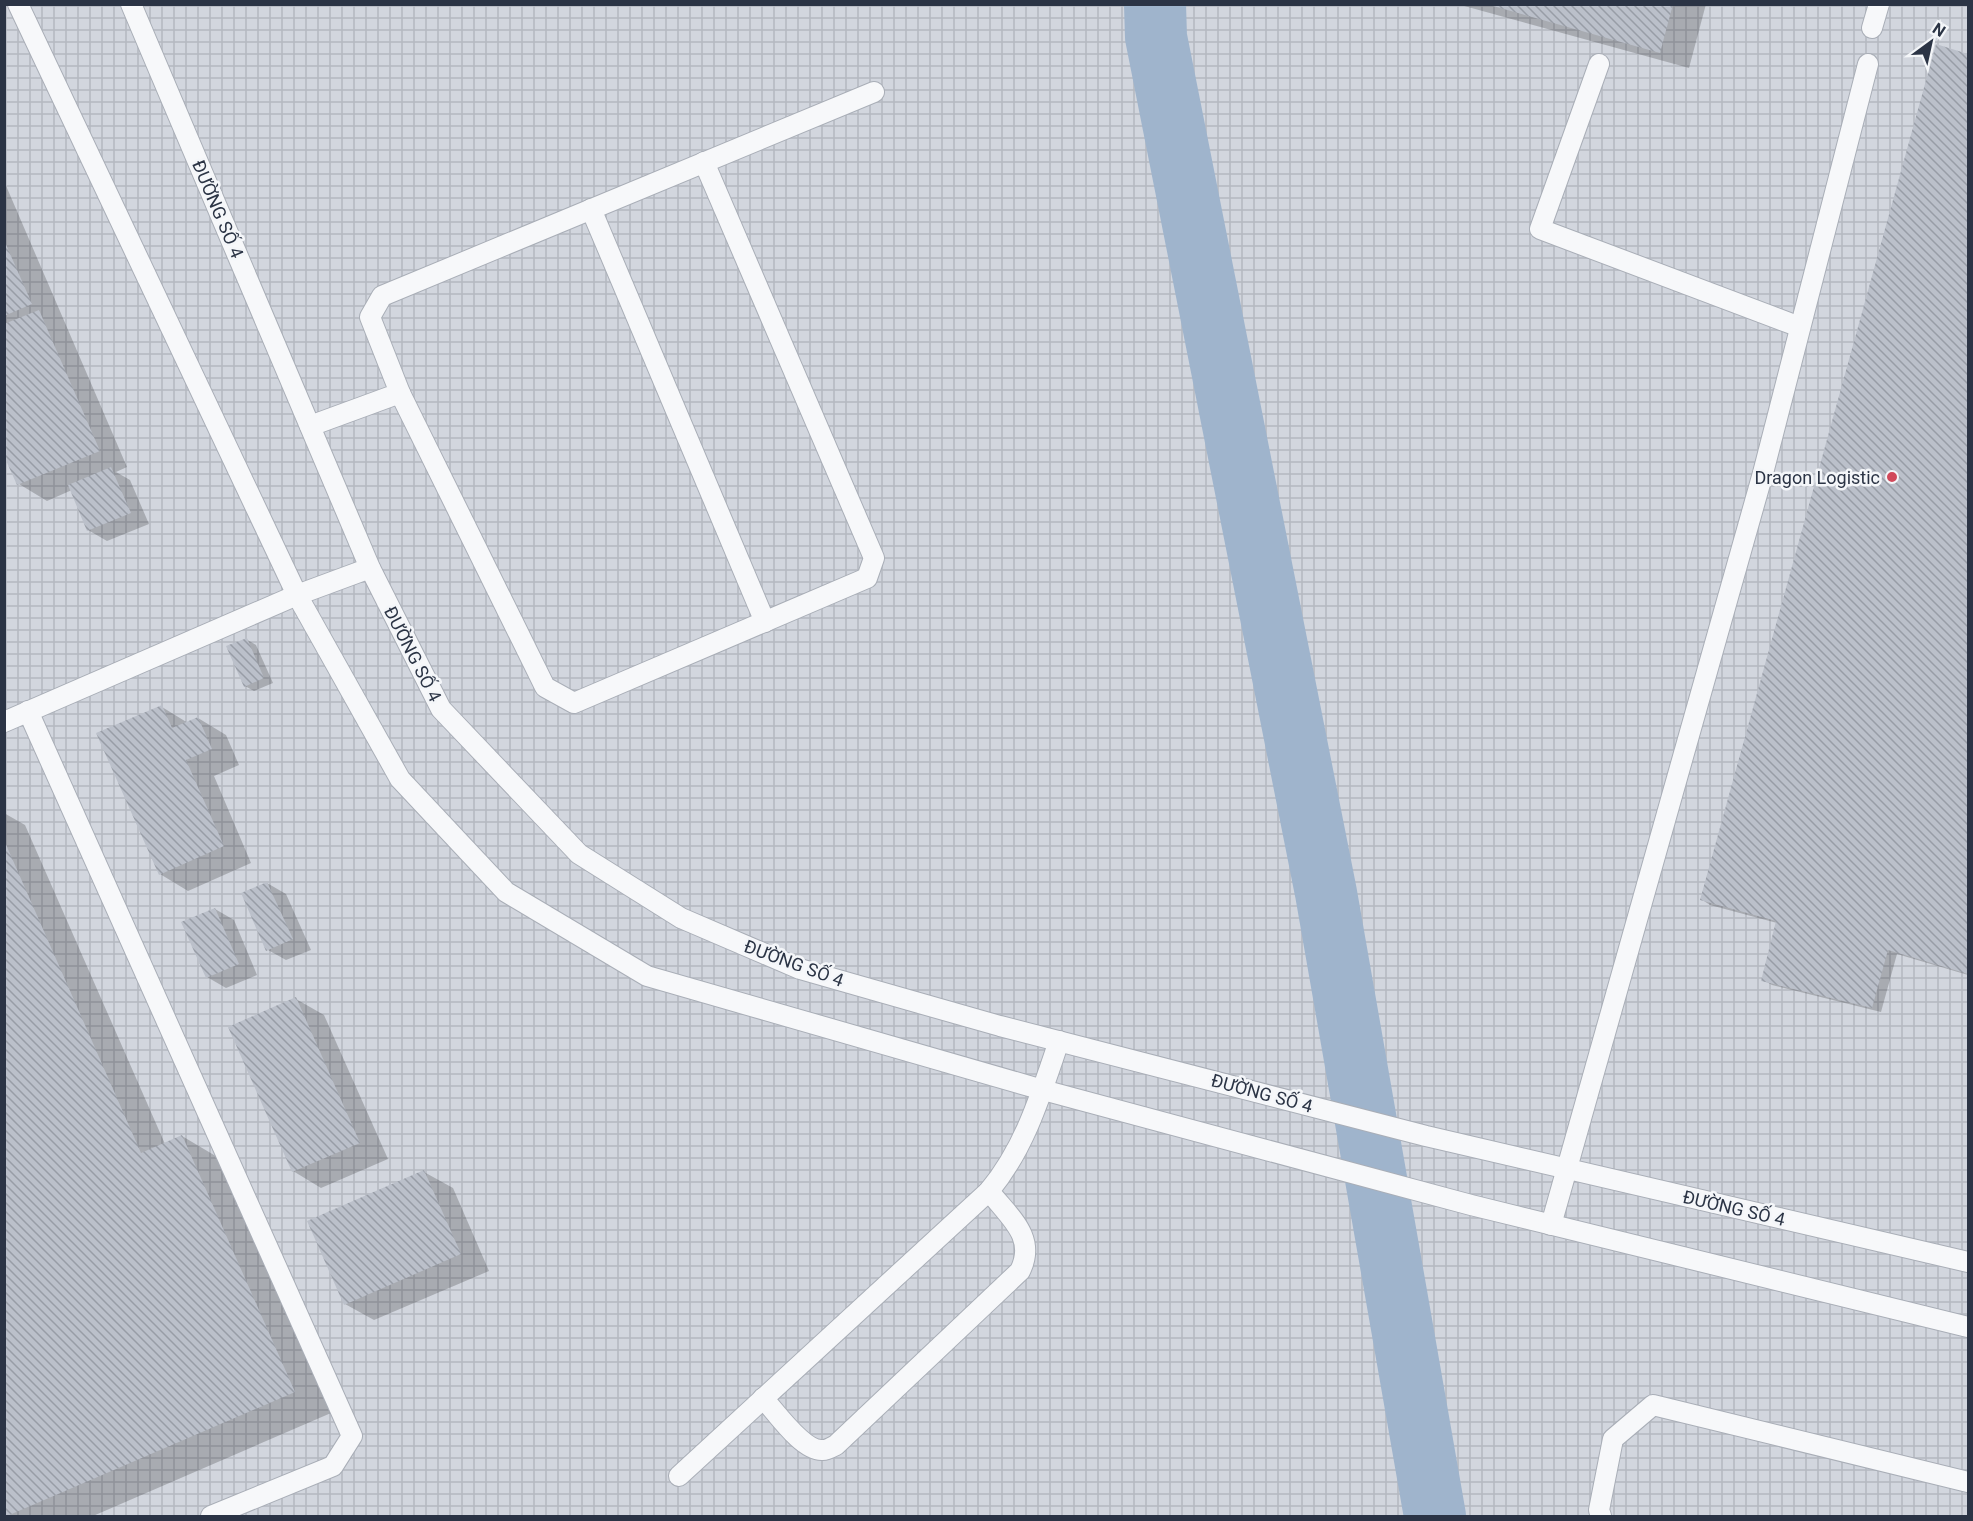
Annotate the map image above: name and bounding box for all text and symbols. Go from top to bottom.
north arrow [1901,12,1961,72]
text: N [1929,19,1949,41]
street label: ĐƯỜNG SỐ 4 [188,157,249,261]
place label: Dragon Logistic [1754,467,1880,488]
marker: Dragon Logistic [1885,470,1899,484]
street label: ĐƯỜNG SỐ 4 [380,602,447,705]
street label: ĐƯỜNG SỐ 4 [741,934,847,991]
street label: ĐƯỜNG SỐ 4 [1209,1068,1315,1117]
street label: ĐƯỜNG SỐ 4 [1681,1185,1787,1230]

